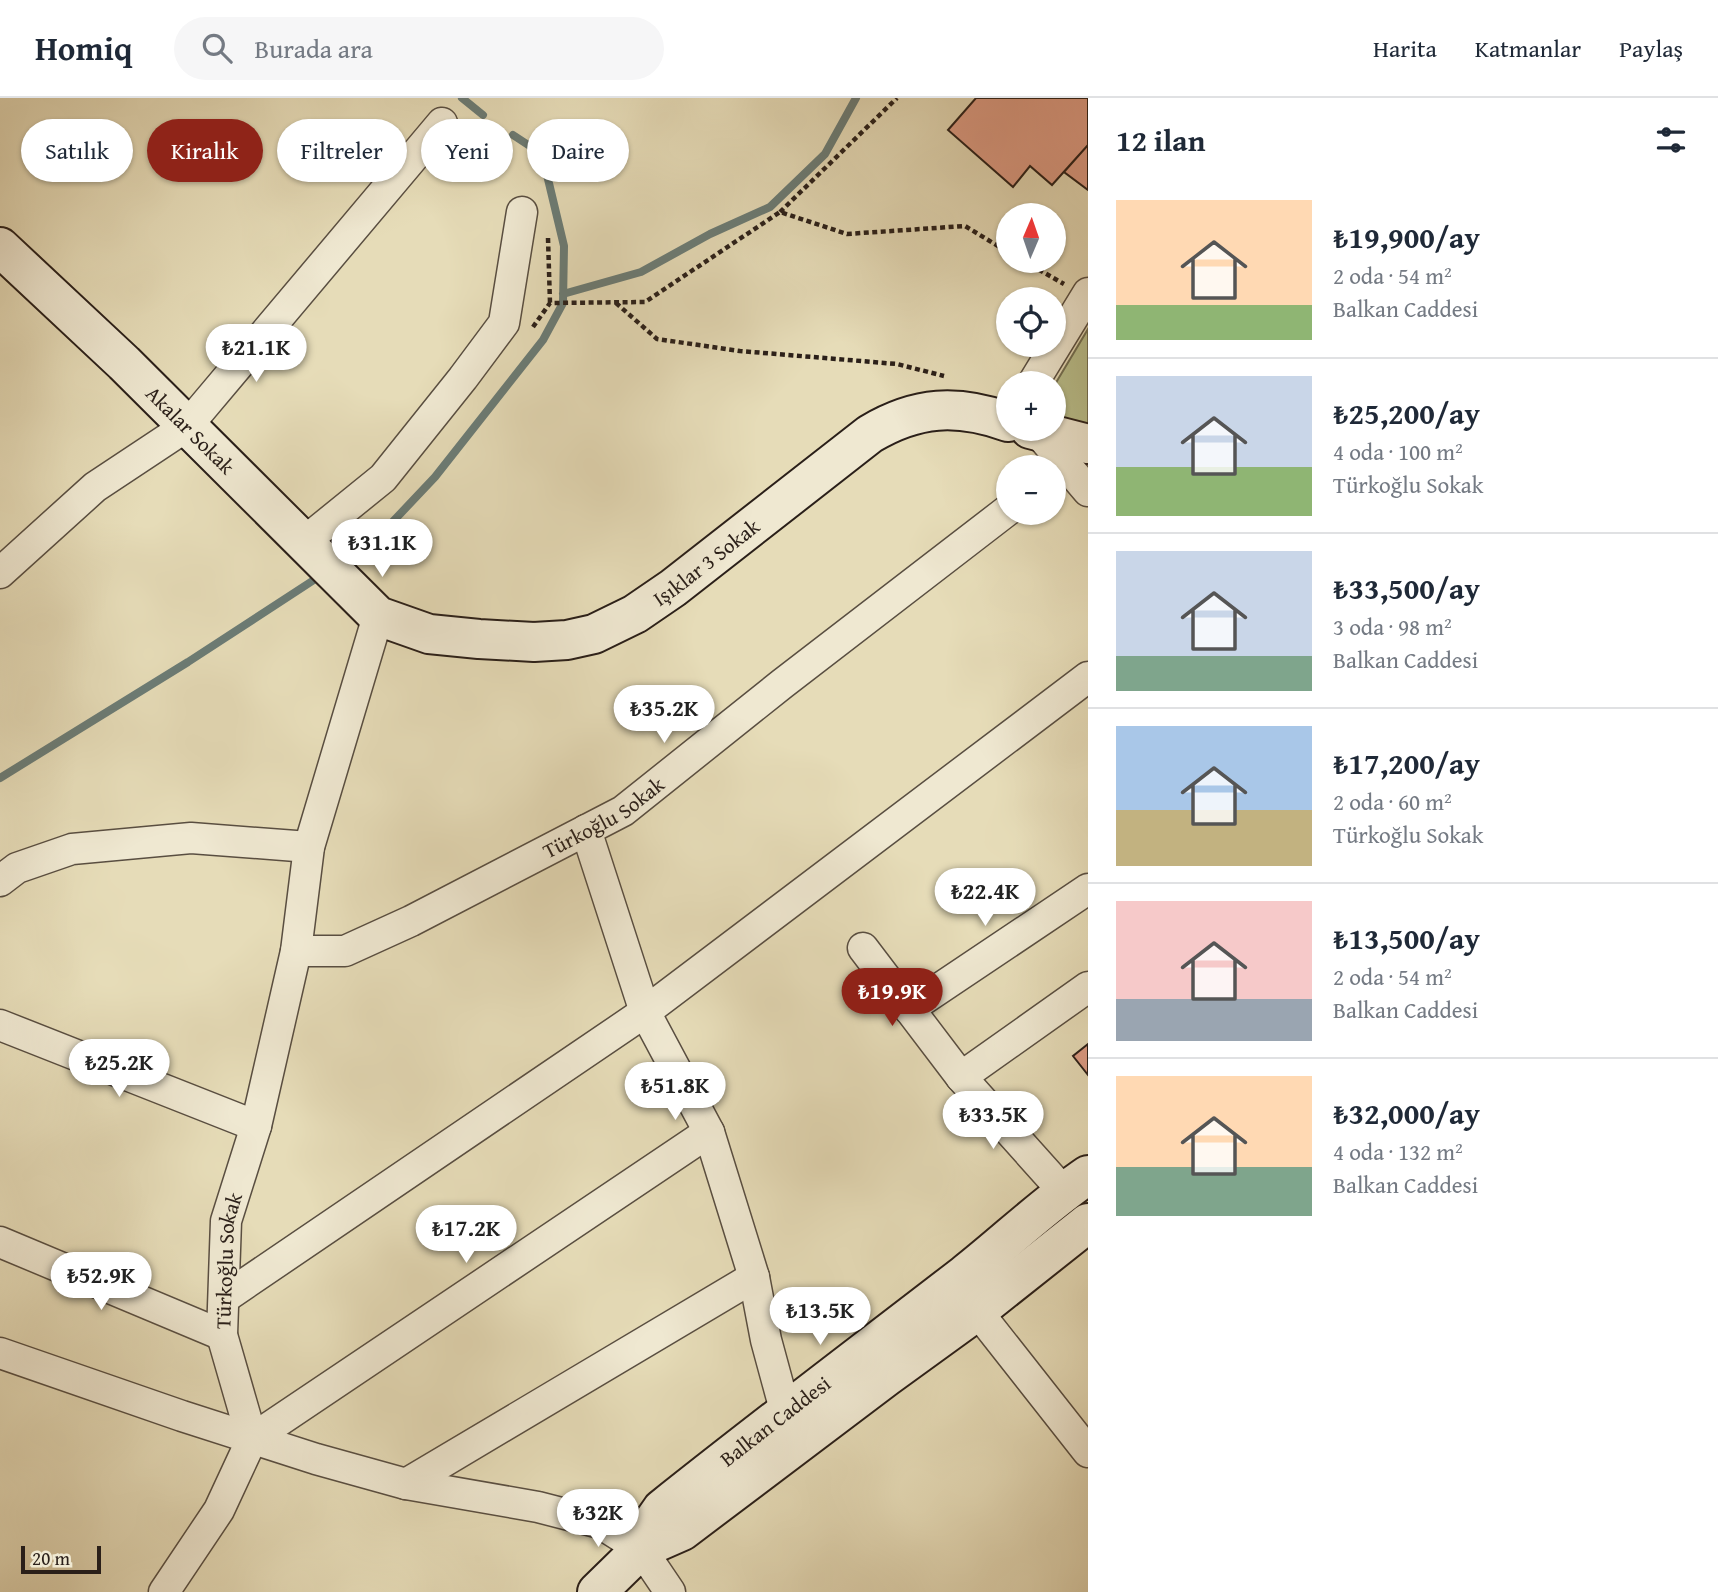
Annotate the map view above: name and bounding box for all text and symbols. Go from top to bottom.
search box [174,17,664,80]
text: Homiq [35,24,132,72]
icon: search [198,29,236,67]
text: Burada ara [254,29,373,68]
text: Harita [1373,31,1437,66]
text: Katmanlar [1475,31,1581,66]
text: Paylaş [1619,31,1683,66]
text: 12 ilan [1116,118,1205,162]
chip: Satılık [21,119,133,182]
chip: Kiralık [147,119,263,182]
chip: Filtreler [277,119,407,182]
chip: Yeni [421,119,513,182]
chip: Daire [527,119,629,182]
icon: filters [1652,121,1690,159]
north arrow [996,203,1066,273]
map controls [996,203,1066,525]
text: ₺19,900/ay [1333,215,1480,259]
icon: home [1172,228,1256,312]
text: 2 oda · 54 m² [1333,259,1452,292]
button: locate [996,287,1066,357]
text: Balkan Caddesi [1333,292,1478,325]
pin: ₺21.1K [199,324,313,384]
text: ₺21.1K [222,330,290,363]
button: + [996,371,1066,441]
street label: Akalar Sokak [139,378,243,481]
text: ₺25,200/ay [1333,391,1480,435]
icon: home [1172,404,1256,488]
text: 4 oda · 100 m² [1333,435,1463,468]
button: − [996,455,1066,525]
text: Türkoğlu Sokak [1333,468,1483,501]
street label: Işıklar 3 Sokak [646,511,766,613]
pin: ₺31.1K [325,519,439,579]
text: ₺31.1K [348,525,416,558]
text: ₺33,500/ay [1333,566,1480,610]
icon: home [1172,579,1256,663]
text: 3 oda · 98 m² [1333,610,1452,643]
text: Balkan Caddesi [1333,643,1478,676]
pin: ₺35.2K [607,686,721,745]
text: ₺35.2K [630,691,698,724]
text: ₺17,200/ay [1333,741,1480,785]
icon: home [1172,754,1256,838]
street label: Türkoğlu Sokak [537,768,671,866]
text: 2 oda · 60 m² [1333,785,1452,818]
text: Türkoğlu Sokak [1333,818,1483,851]
pin: ₺22.4K [928,868,1042,928]
text: ₺22.4K [951,874,1019,907]
text: ₺13,500/ay [1333,916,1480,960]
icon: home [1172,929,1256,1013]
text: 2 oda · 54 m² [1333,960,1452,993]
pin: ₺19.9K [835,968,949,1028]
text: ₺19.9K [858,974,926,1007]
text: Balkan Caddesi [1333,993,1478,1026]
pin: ₺25.2K [62,1040,176,1099]
text: ₺25.2K [85,1045,153,1078]
pin: ₺51.8K [618,1062,732,1122]
text: ₺51.8K [641,1068,709,1101]
pin: ₺33.5K [936,1091,1050,1151]
text: ₺32,000/ay [1333,1091,1480,1135]
text: ₺33.5K [959,1097,1027,1130]
icon: home [1172,1104,1256,1188]
text: 4 oda · 132 m² [1333,1135,1463,1168]
text: Balkan Caddesi [1333,1168,1478,1201]
street label: Türkoğlu Sokak [207,1188,250,1330]
pin: ₺17.2K [409,1206,523,1265]
text: ₺17.2K [432,1211,500,1244]
pin: ₺52.9K [44,1252,158,1312]
text: ₺52.9K [67,1258,135,1291]
pin: ₺13.5K [763,1288,877,1347]
text: ₺13.5K [786,1293,854,1326]
street label: Balkan Caddesi [713,1368,837,1473]
pin: ₺32K [557,1490,639,1549]
text: ₺32K [573,1495,623,1528]
scale bar [21,1543,102,1575]
text: 20 m [32,1544,70,1572]

